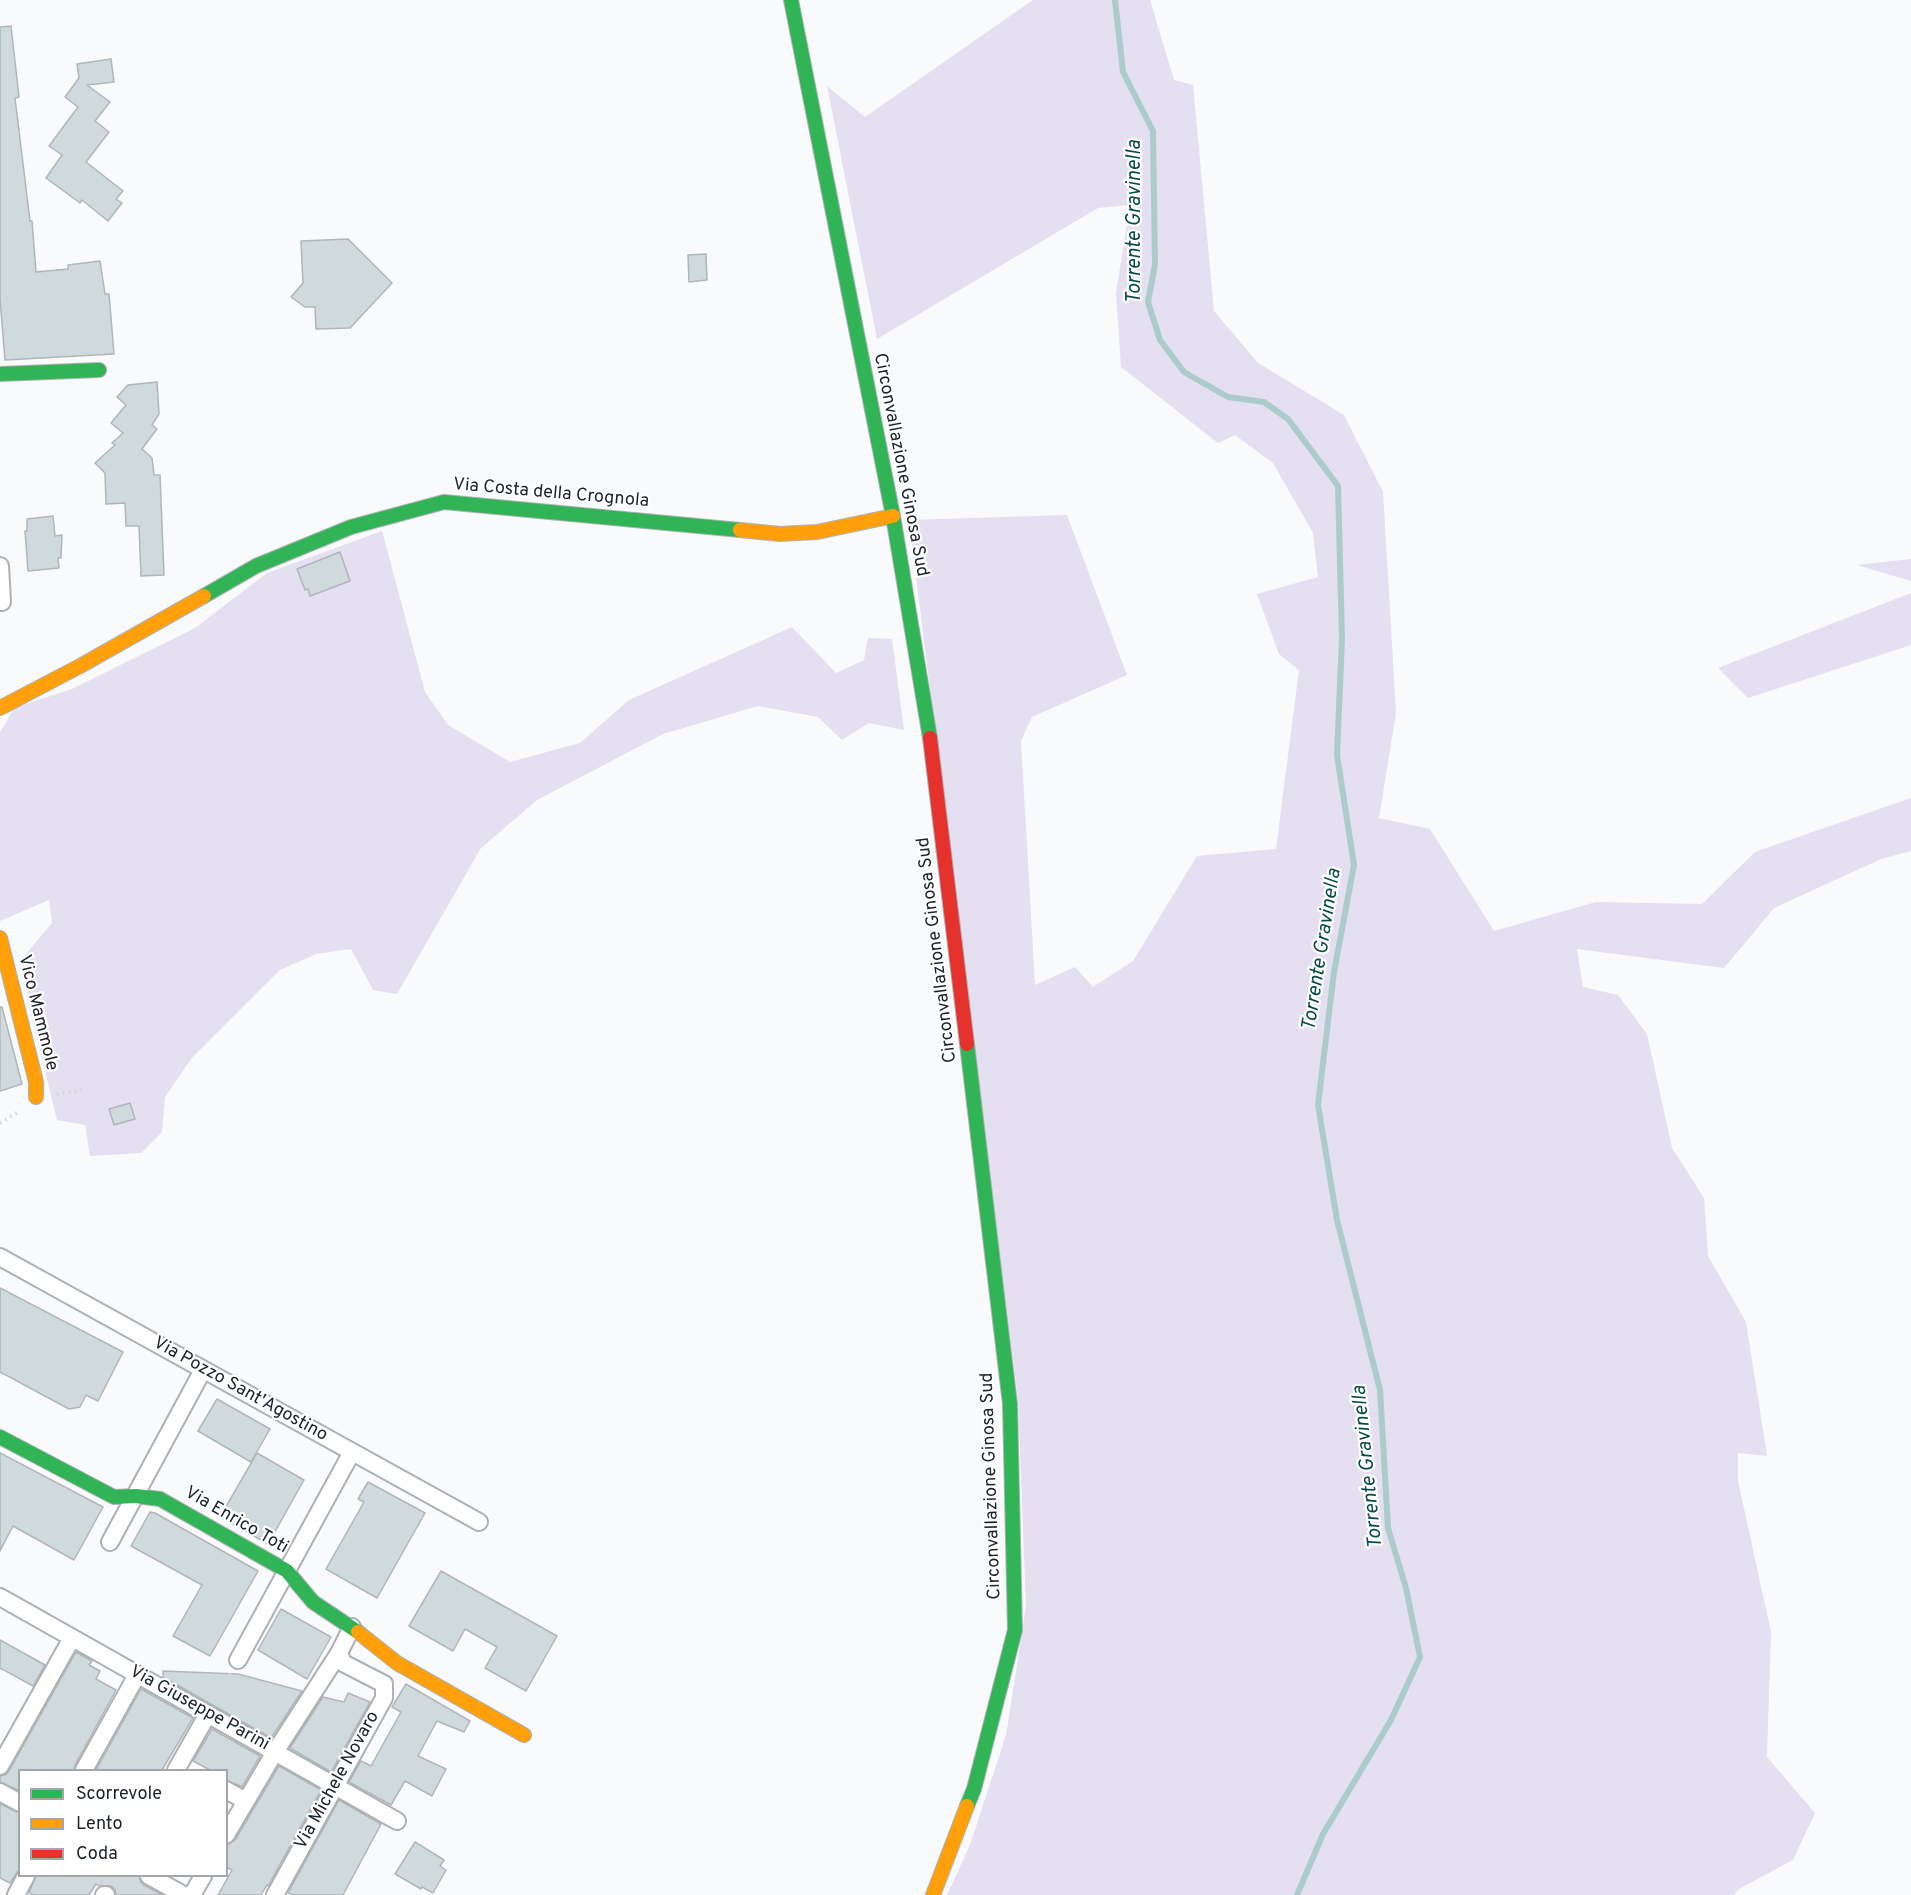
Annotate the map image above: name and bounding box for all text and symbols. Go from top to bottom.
water label: Torrente Gravinella [1124,140,1148,304]
street label: Circonvallazione Ginosa Sud [868,351,932,579]
street label: Via Costa della Crognola [452,475,650,513]
street label: Circonvallazione Ginosa Sud [913,836,963,1064]
water label: Torrente Gravinella [1298,867,1348,1033]
street label: Vico Mammole [12,953,62,1073]
street label: Via Pozzo Sant'Agostino [149,1333,331,1447]
street label: Circonvallazione Ginosa Sud [977,1372,1007,1600]
water label: Torrente Gravinella [1348,1384,1390,1550]
street label: Via Enrico Toti [180,1483,292,1559]
street label: Via Giuseppe Parini [125,1662,273,1756]
street label: Via Michele Novaro [291,1708,385,1854]
legend [18,1769,228,1877]
text: Scorrevole [76,1783,162,1806]
text: Lento [76,1813,122,1836]
text: Coda [76,1843,118,1866]

